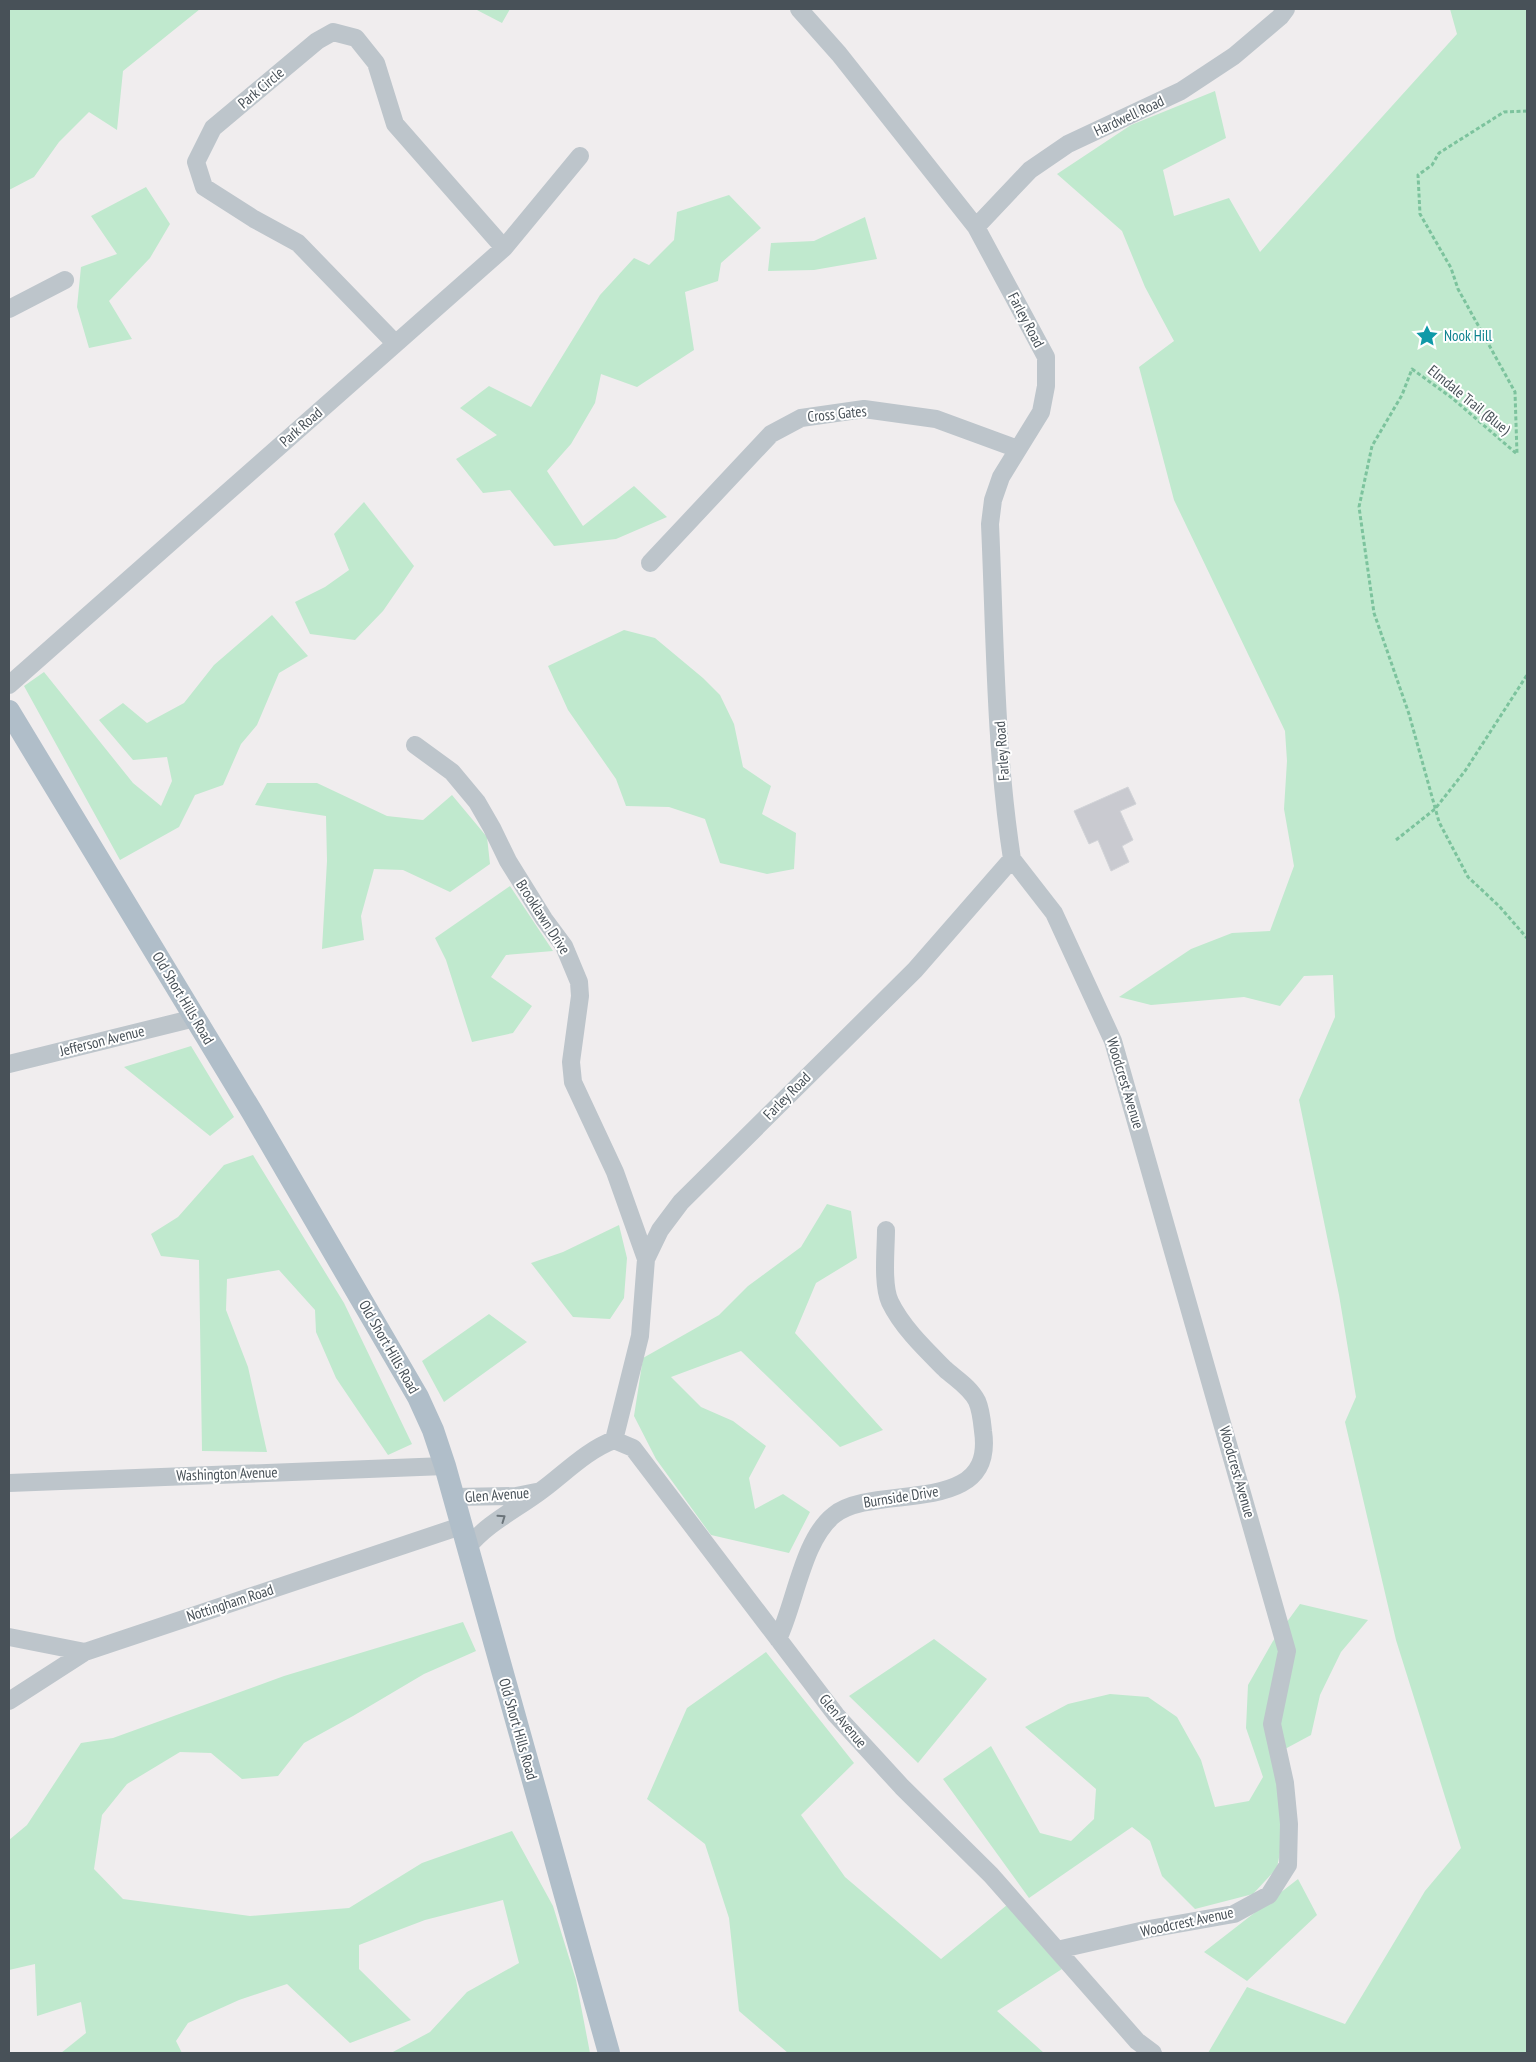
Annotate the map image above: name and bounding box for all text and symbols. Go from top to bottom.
street label: Park Circle [234,63,288,112]
street label: Hardwell Road [1091,91,1167,140]
street label: Farley Road [1004,289,1049,351]
place icon: Nook Hill [1414,323,1440,349]
place label: Nook Hill [1444,326,1492,345]
street label: Elmdale Trail (Blue) [1424,361,1515,439]
street label: Cross Gates [806,401,867,426]
street label: Park Road [275,403,326,450]
street label: Farley Road [990,721,1013,781]
street label: Brooklawn Drive [512,876,575,958]
street label: Old Short Hills Road [148,948,219,1048]
street label: Jefferson Avenue [57,1021,146,1060]
street label: Woodcrest Avenue [1103,1035,1148,1131]
street label: Farley Road [759,1068,814,1123]
street label: Old Short Hills Road [355,1297,424,1397]
street label: Woodcrest Avenue [1215,1424,1260,1520]
street label: Washington Avenue [176,1462,278,1485]
street label: Burnside Drive [862,1481,940,1512]
street label: Glen Avenue [464,1483,530,1506]
one-way arrow [496,1515,505,1523]
street label: Nottingham Road [184,1580,276,1626]
street label: Old Short Hills Road [495,1676,542,1782]
street label: Glen Avenue [815,1690,871,1751]
street label: Woodcrest Avenue [1139,1902,1235,1941]

